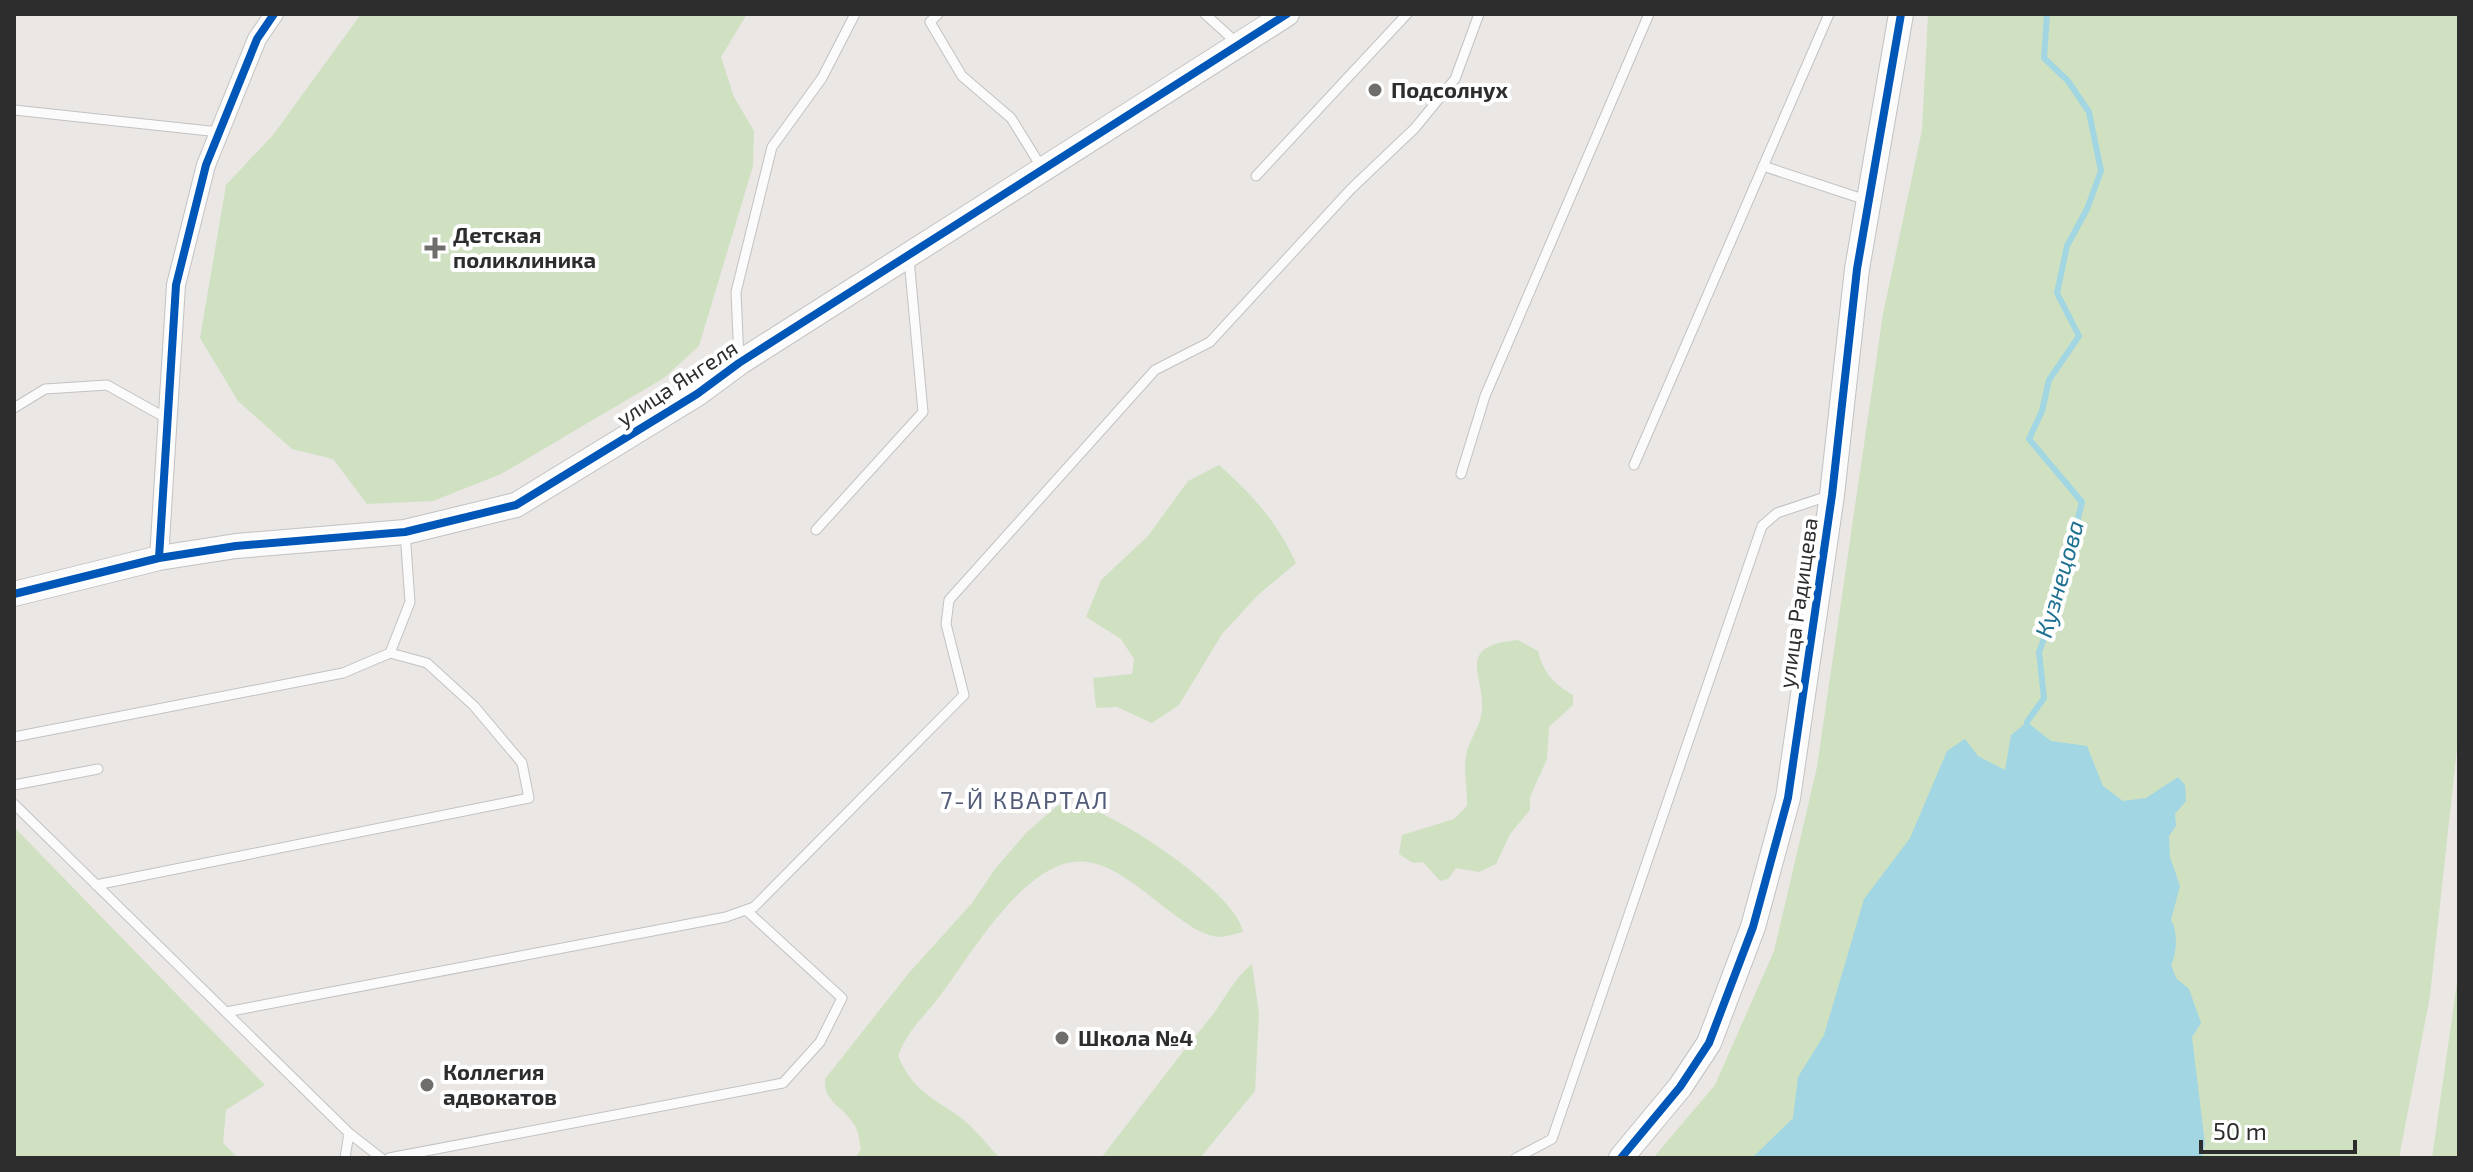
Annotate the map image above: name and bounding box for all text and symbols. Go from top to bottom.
place label: Подсолнух [1391,76,1509,102]
marker: Подсолнух [1366,81,1384,99]
place label: Детская поликлиника [453,221,596,272]
marker: Детская поликлиника [424,237,446,259]
street label: улица Янгеля [611,333,742,432]
street label: улица Радищева [1772,516,1823,690]
water label: Кузнецова [2028,517,2089,641]
district label: 7-Й КВАРТАЛ [940,785,1110,814]
place label: Школа №4 [1078,1024,1193,1050]
marker: Школа №4 [1053,1029,1071,1047]
place label: Коллегия адвокатов [443,1058,557,1109]
marker: Коллегия адвокатов [418,1076,436,1094]
scale bar [2201,1104,2355,1154]
text: 50 m [2213,1116,2267,1145]

